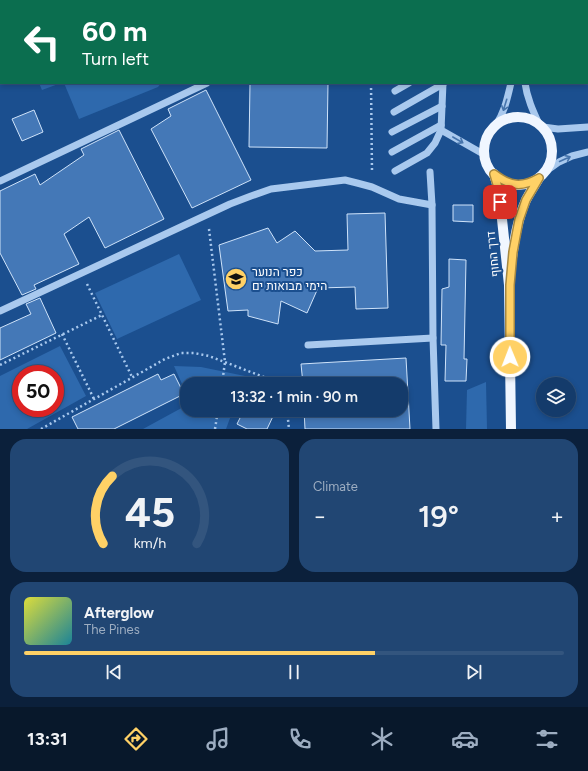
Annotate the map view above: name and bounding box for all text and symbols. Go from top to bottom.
text: 60 m [82,14,147,48]
icon: left [16,16,68,68]
text: Turn left [82,48,149,70]
one-way arrow [501,98,508,111]
one-way arrow [452,136,464,144]
one-way arrow [559,155,571,162]
pin [483,185,517,219]
icon: arrive [489,191,511,213]
street label: דרך החוף [484,230,502,278]
place label: כפר הנוער הימי מבואות ים [252,265,327,293]
school or university icon: כפר הנוער הימי מבואות ים [223,266,249,292]
position arrow [489,336,531,378]
speed limit sign: 50 [12,365,64,417]
map controls [536,377,576,417]
button: layers [536,377,576,417]
text: 13:32 · 1 min · 90 m [230,388,358,406]
text: Climate [313,479,358,494]
text: 45 [124,486,175,536]
text: 19° [418,498,459,535]
text: − [313,503,327,530]
text: + [550,503,564,530]
text: km/h [133,533,166,551]
text: Afterglow [84,604,154,622]
text: The Pines [84,622,140,637]
icon: previous [103,661,125,683]
icon: pause [283,661,305,683]
icon: next [463,661,485,683]
icon: directions [122,725,150,753]
icon: music [204,725,232,753]
icon: phone [286,725,314,753]
icon: climate [368,725,396,753]
icon: car [451,725,479,753]
icon: filters [533,725,561,753]
text: 13:31 [27,728,68,750]

